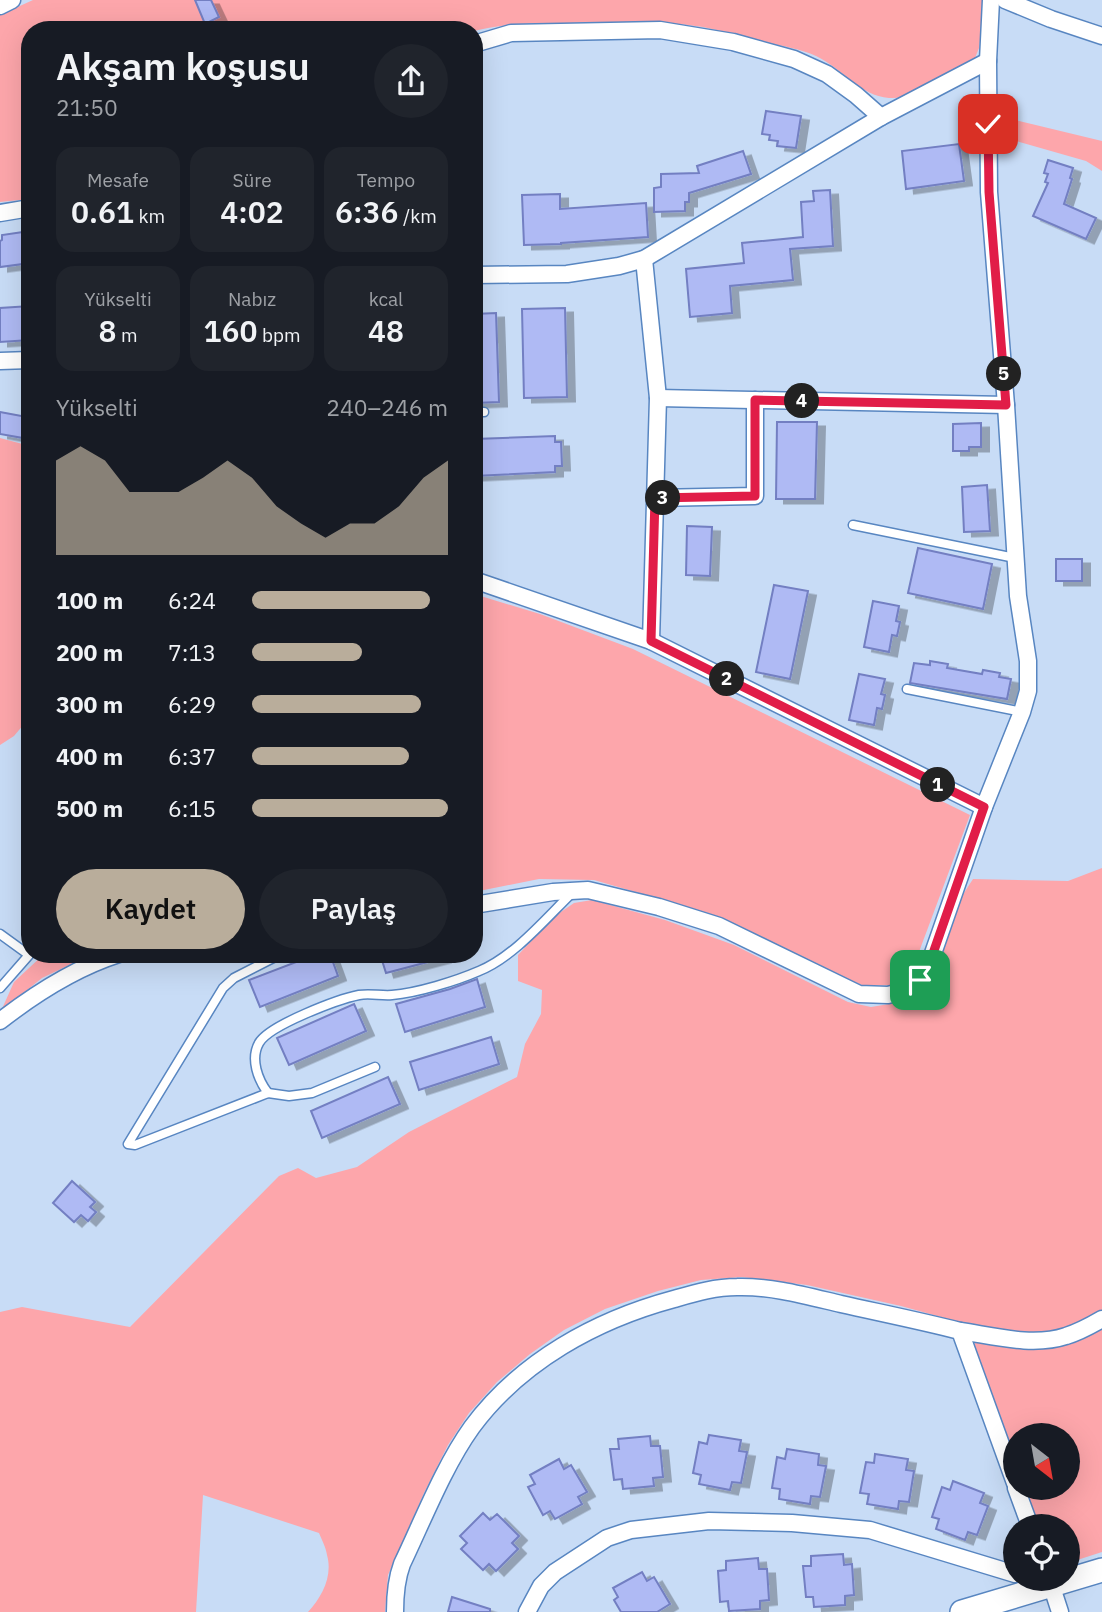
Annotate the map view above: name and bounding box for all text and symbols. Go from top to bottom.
text: Akşam koşusu [56,41,310,90]
button: share [374,44,448,118]
text: 21:50 [56,92,118,122]
pin [958,94,1018,154]
icon: check [969,105,1007,143]
text: Mesafe [87,168,149,192]
text: Süre [232,168,272,192]
text: Tempo [357,168,415,192]
text: 0.61 [71,192,134,231]
text: 4:02 [220,192,284,231]
text: 6:36 [335,192,399,231]
text: km [134,204,165,228]
text: /km [399,204,437,228]
text: Yükselti [84,287,152,311]
text: Nabız [228,287,276,311]
text: kcal [369,287,403,311]
text: 8 [98,311,116,350]
text: 160 [203,311,257,350]
text: 48 [368,311,404,350]
text: m [116,323,138,347]
text: bpm [257,323,301,347]
pin: 5 [986,356,1021,392]
text: 5 [998,361,1009,385]
pin: 4 [784,384,820,418]
text: 4 [796,388,807,412]
text: Yükselti [56,392,138,422]
text: 240–246 m [326,392,448,422]
pin: 3 [646,480,680,516]
text: 3 [657,485,668,509]
text: 100 m [56,585,123,615]
text: 6:24 [168,585,216,615]
text: 200 m [56,637,123,667]
text: 7:13 [168,637,216,667]
pin: 2 [710,662,744,696]
text: 2 [721,666,732,690]
text: 300 m [56,689,123,719]
text: 6:29 [168,689,216,719]
text: 400 m [56,741,123,771]
text: 6:37 [168,741,216,771]
pin: 1 [920,768,956,802]
text: 1 [932,772,943,796]
text: 500 m [56,793,123,823]
text: 6:15 [168,793,216,823]
button: Kaydet [56,869,245,949]
button: Paylaş [259,869,448,949]
pin [890,950,950,1010]
icon: arrive [901,961,939,999]
north arrow [1003,1423,1080,1500]
map controls [1003,1423,1080,1591]
button: locate [1003,1514,1080,1591]

